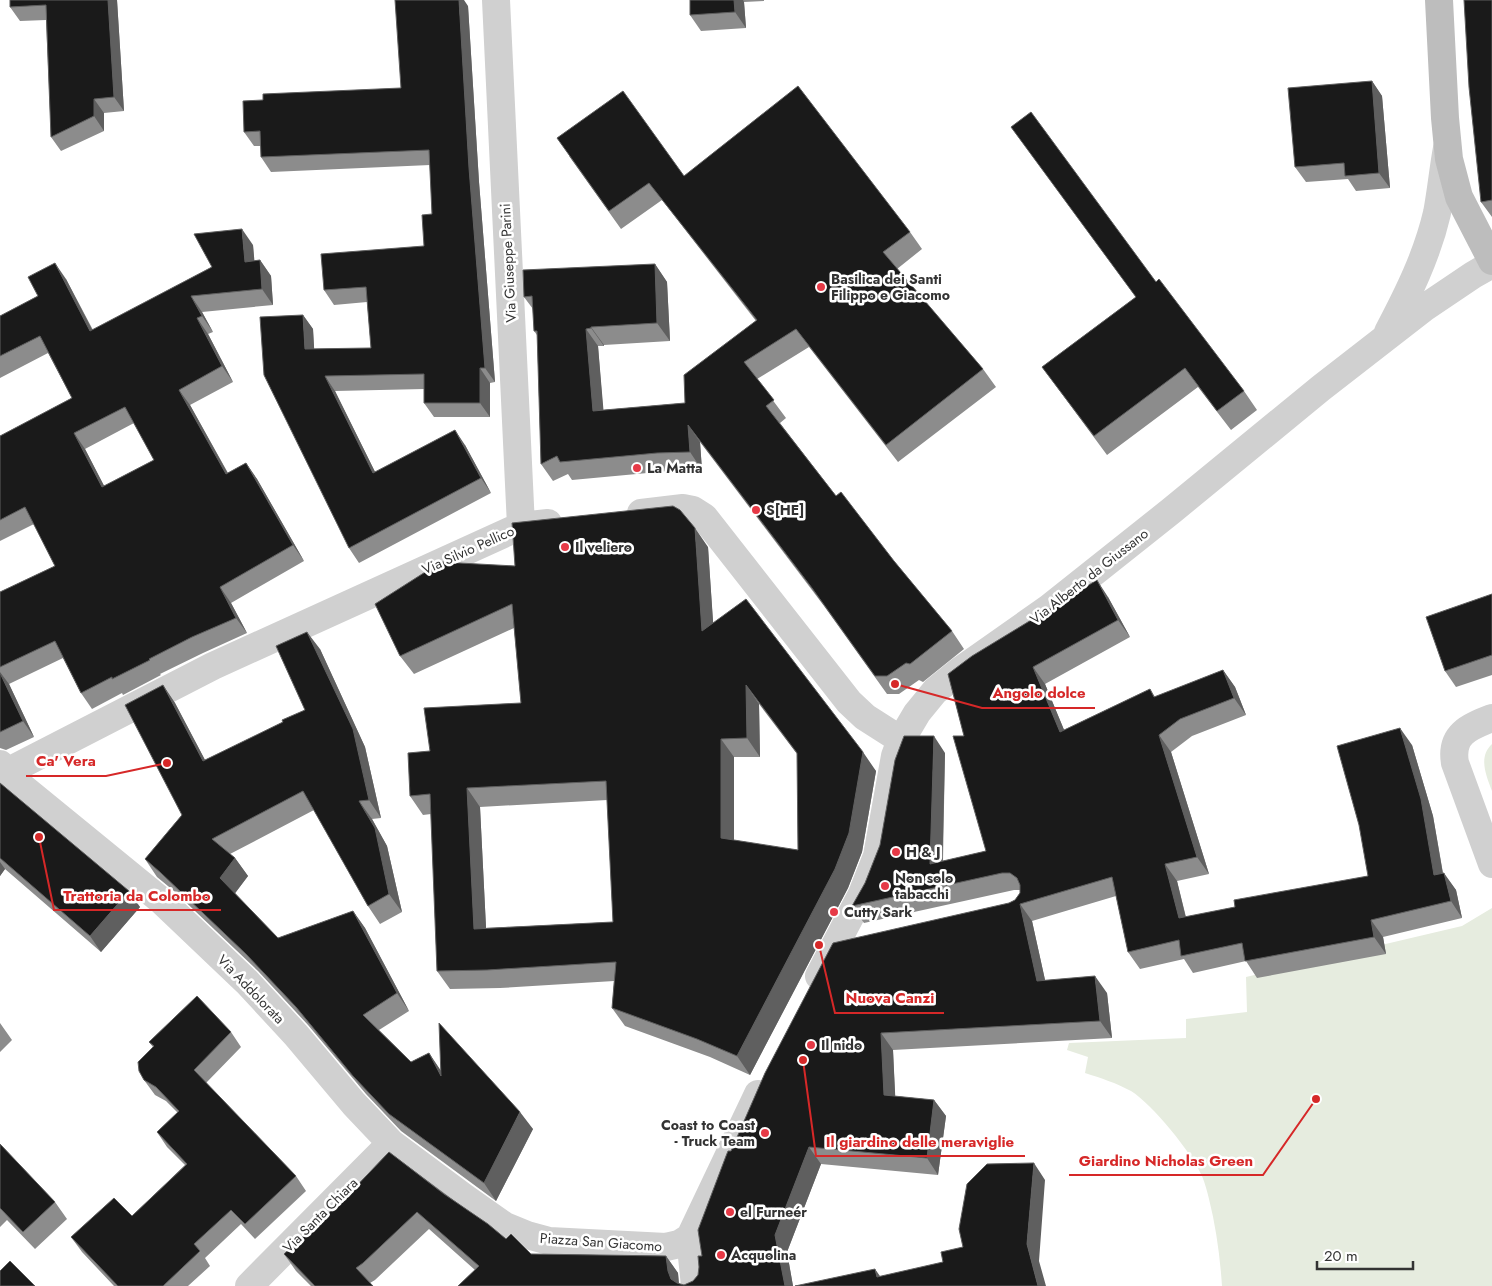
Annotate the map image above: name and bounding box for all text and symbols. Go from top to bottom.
street label: Via Giuseppe Parini [495,203,521,323]
place label: Basilica dei Santi Filippo e Giacomo [831,269,950,305]
marker: Basilica dei Santi Filippo e Giacomo [815,281,827,293]
place label: La Matta [647,458,703,478]
marker: La Matta [631,462,643,474]
place label: S[HE] [766,500,804,520]
marker: S[HE] [750,504,762,516]
street label: Via Silvio Pellico [419,521,518,579]
street label: Via Alberto da Giussano [1026,523,1153,629]
place label: Il veliero [575,537,632,557]
marker: Il veliero [559,541,571,553]
callout: Angolo dolce [982,678,1095,708]
text: Angolo dolce [991,682,1086,704]
callout: Ca' Vera [26,746,106,776]
text: Ca' Vera [36,750,96,772]
place label: H & J [906,842,941,862]
marker: H & J [890,846,902,858]
place label: Non solo tabacchi [895,868,953,904]
callout: Trattoria da Colombo [54,880,221,910]
marker: Non solo tabacchi [879,880,891,892]
text: Trattoria da Colombo [63,885,211,907]
place label: Cutty Sark [844,902,912,922]
marker: Cutty Sark [828,906,840,918]
street label: Via Addolorata [213,950,289,1028]
callout: Nuova Canzi [835,983,944,1013]
text: Nuova Canzi [846,987,934,1009]
place label: Il nido [821,1035,862,1055]
marker: Il nido [805,1039,817,1051]
place label: Coast to Coast - Truck Team [661,1115,756,1151]
callout: Il giardino delle meraviglie [816,1126,1025,1156]
marker: Coast to Coast - Truck Team [759,1127,771,1139]
text: Il giardino delle meraviglie [826,1131,1015,1153]
callout: Giardino Nicholas Green [1069,1145,1263,1175]
text: Giardino Nicholas Green [1079,1150,1253,1172]
street label: Via Santa Chiara [278,1173,362,1257]
place label: el Furneér [740,1202,807,1222]
marker: el Furneér [724,1206,736,1218]
street label: Piazza San Giacomo [539,1228,663,1256]
scale bar [1317,1238,1413,1270]
place label: Acquolina [730,1245,796,1265]
text: 20 m [1324,1245,1358,1267]
marker: Acquolina [715,1249,727,1261]

